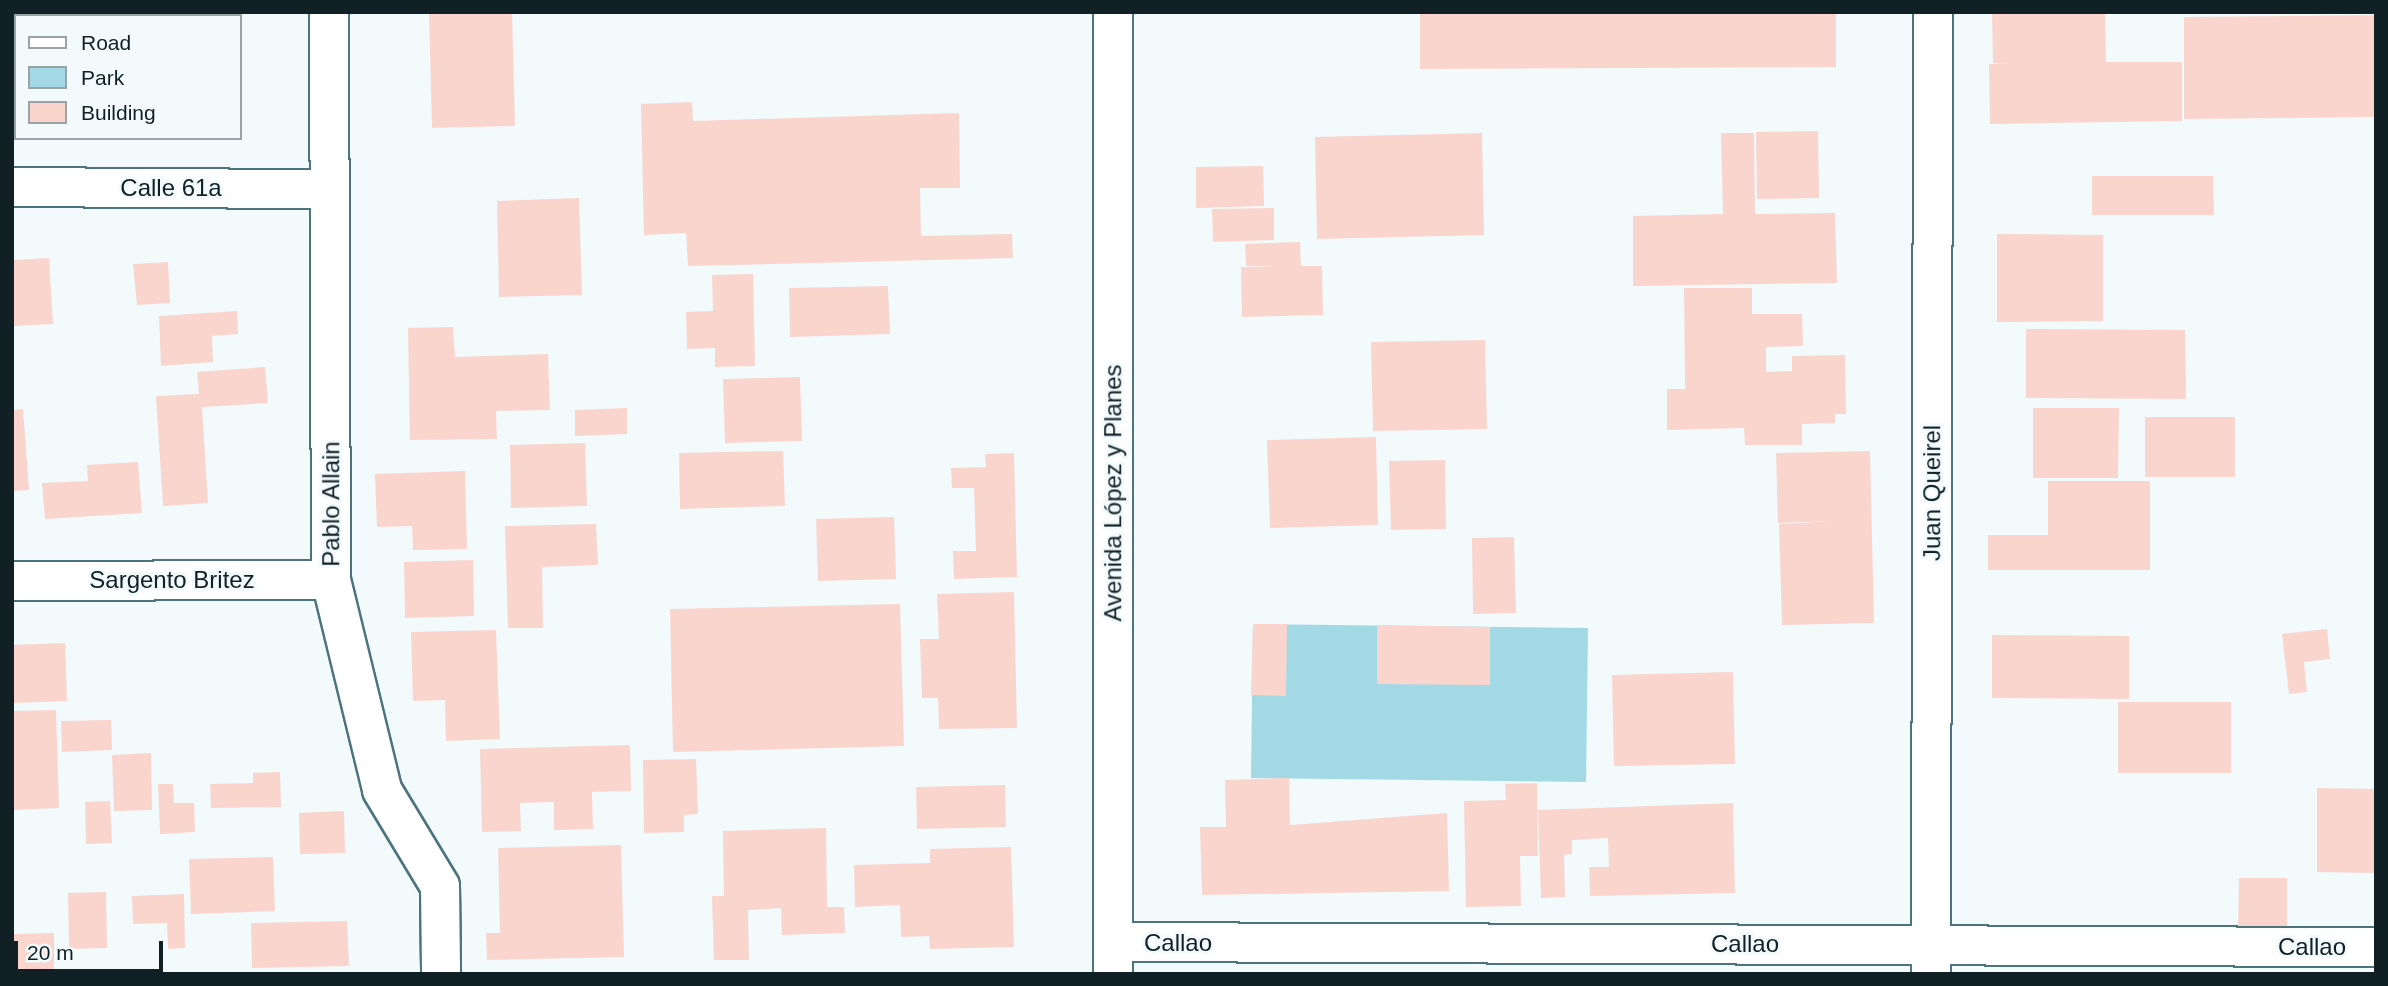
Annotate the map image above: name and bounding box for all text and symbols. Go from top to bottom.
legend [14,14,242,140]
text: Road [81,31,131,54]
text: Park [81,66,124,89]
text: Building [81,101,156,124]
street label: Calle 61a [120,174,222,202]
street label: Avenida López y Planes [1099,364,1127,622]
street label: Juan Queirel [1918,425,1946,561]
street label: Pablo Allain [317,441,345,567]
street label: Sargento Britez [89,566,255,594]
scale bar [18,926,166,970]
street label: Callao [1144,929,1212,957]
street label: Callao [1711,930,1779,958]
street label: Callao [2278,933,2346,961]
text: 20 m [27,941,74,964]

